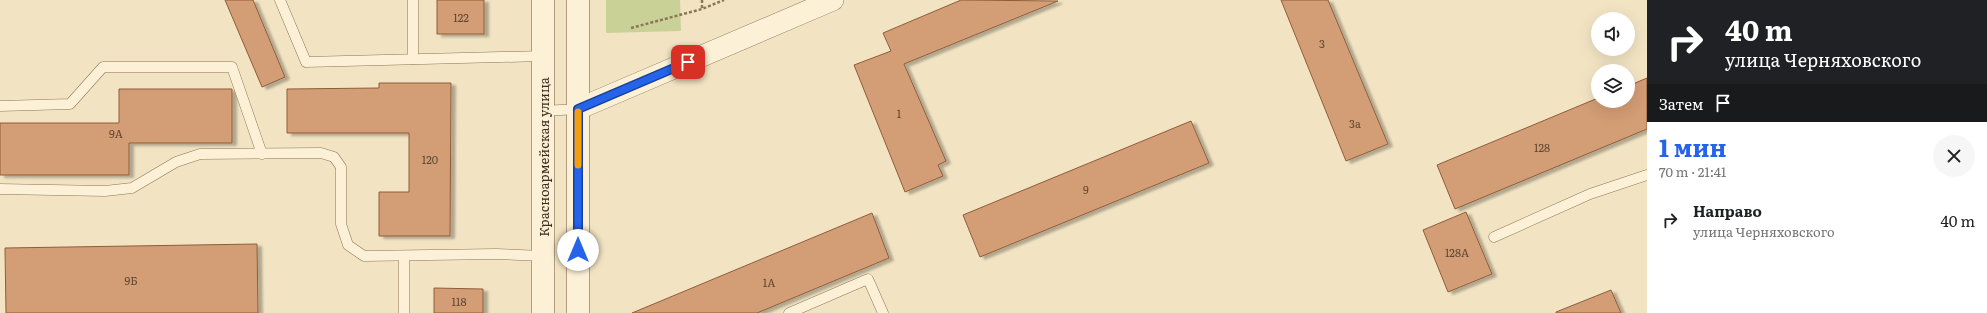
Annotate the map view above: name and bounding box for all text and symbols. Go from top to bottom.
text: 40 m [1725,8,1793,50]
house number: 122 [453,9,469,25]
map controls [1591,12,1635,108]
button: sound [1591,12,1635,56]
icon: right [1659,16,1711,68]
house number: 3 [1319,35,1325,51]
pin [671,45,705,79]
text: улица Черняховского [1725,46,1921,73]
icon: arrive [677,51,699,73]
button: layers [1591,64,1635,108]
street label: Красноармейская улица [534,77,553,237]
text: Затем [1659,92,1704,115]
icon: arrive [1712,92,1734,114]
house number: 1 [897,105,902,121]
house number: 3а [1349,115,1361,131]
house number: 9А [109,125,123,141]
text: 1 мин [1659,129,1726,164]
button: close [1933,135,1975,177]
house number: 128 [1534,139,1550,155]
house number: 120 [422,151,438,167]
text: 70 m · 21:41 [1659,162,1726,181]
house number: 9 [1083,181,1089,197]
text: Направо [1693,199,1762,222]
icon: right [1659,209,1681,231]
text: 40 m [1941,209,1975,232]
text: улица Черняховского [1693,222,1835,241]
position arrow [557,229,599,271]
house number: 128А [1445,244,1469,260]
house number: 9Б [124,272,138,288]
house number: 1А [763,274,775,290]
house number: 118 [451,293,467,309]

